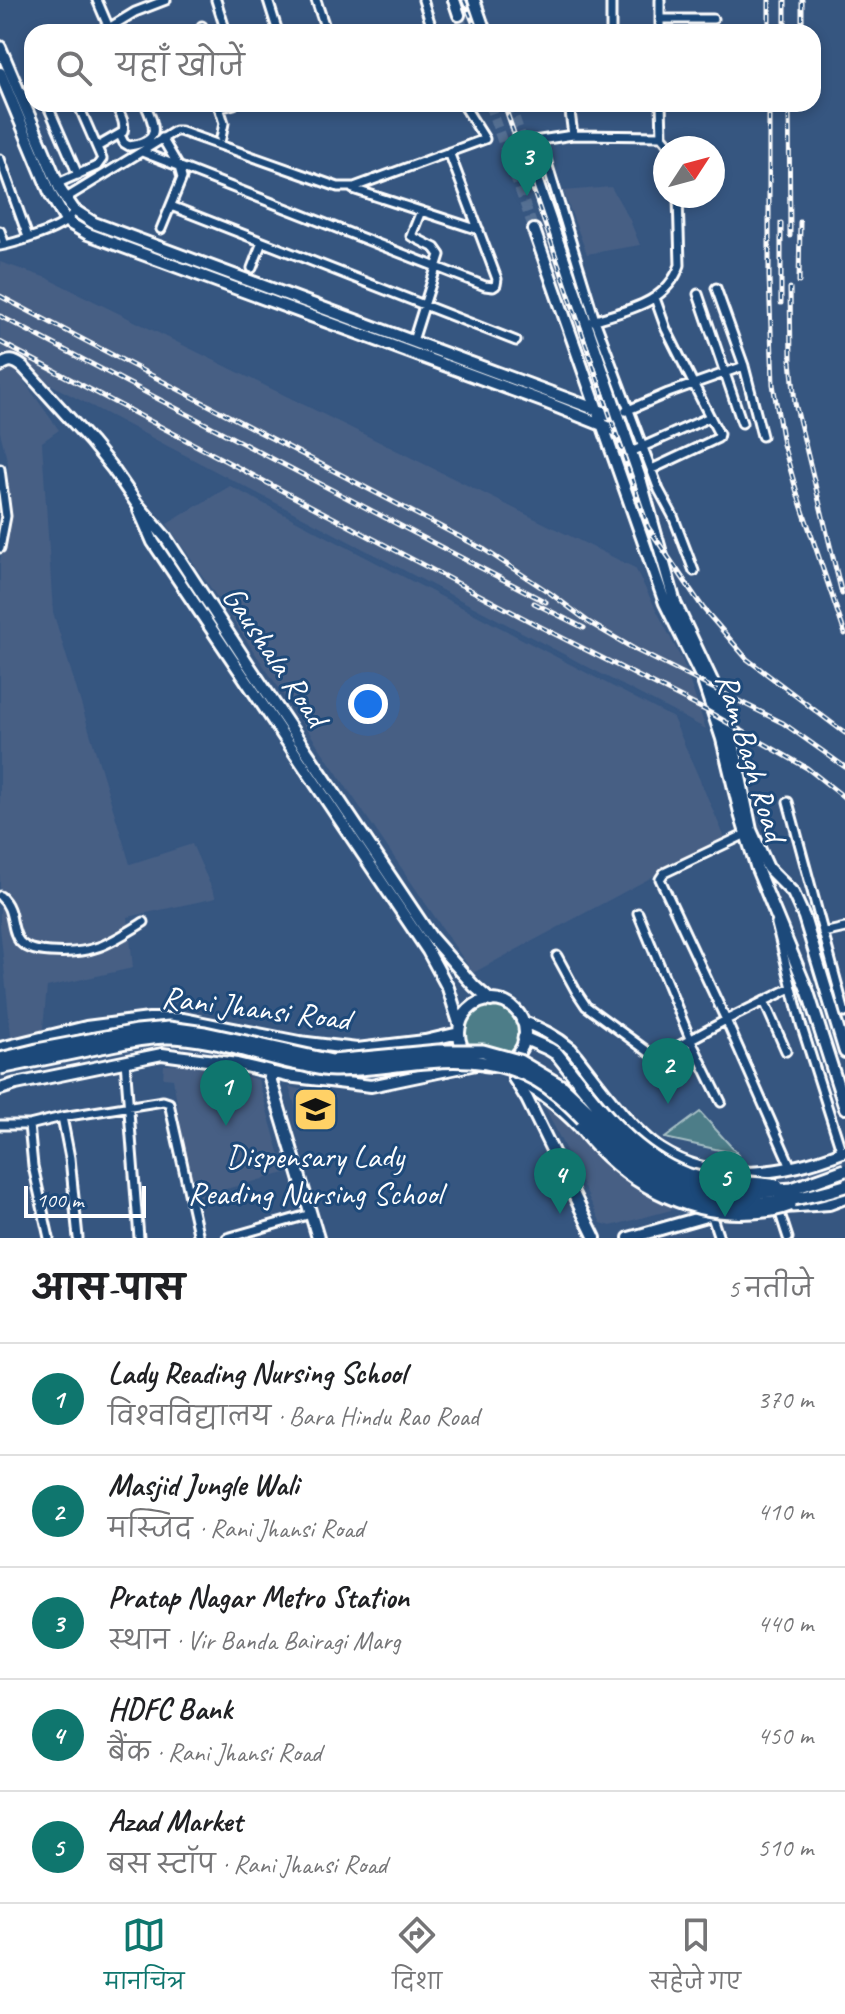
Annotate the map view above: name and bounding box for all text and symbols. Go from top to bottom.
search box [24,24,821,112]
icon: search [52,46,96,90]
text: यहाँ खोजें [116,47,245,85]
pin: 3 [501,130,553,196]
north arrow [653,136,725,208]
street label: Gaushala Road [213,578,339,738]
street label: Ram Bagh Road [706,668,797,850]
your location [348,684,388,724]
street label: Rani Jhansi Road [160,976,358,1041]
pin: 2 [642,1038,694,1104]
pin: 1 [200,1060,252,1126]
school or university icon: Dispensary Lady Reading Nursing School [291,1085,339,1133]
place label: Dispensary Lady Reading Nursing School [188,1136,448,1214]
pin: 4 [534,1148,586,1214]
pin: 5 [699,1151,751,1217]
scale bar [24,1182,146,1218]
text: 100 m [36,1186,83,1214]
text: आस-पास [32,1266,185,1309]
text: 5 नतीजे [728,1272,813,1305]
text: Lady Reading Nursing School [108,1354,406,1392]
text: 1 [52,1383,64,1416]
text: 370 m [757,1383,813,1416]
text: विश्वविद्यालय · Bara Hindu Rao Road [108,1400,479,1433]
text: Masjid Jungle Wali [108,1466,298,1504]
text: 2 [52,1495,64,1528]
text: 410 m [757,1495,813,1528]
text: मस्जिद · Rani Jhansi Road [108,1512,364,1545]
text: Pratap Nagar Metro Station [108,1578,409,1616]
text: 3 [52,1607,64,1640]
text: 440 m [757,1607,813,1640]
text: स्थान · Vir Banda Bairagi Marg [108,1624,401,1657]
text: HDFC Bank [108,1690,232,1728]
text: 4 [52,1719,64,1752]
text: 450 m [757,1719,813,1752]
text: बैंक · Rani Jhansi Road [108,1736,322,1769]
text: Azad Market [108,1802,242,1840]
text: 5 [52,1831,64,1864]
text: 510 m [757,1831,813,1864]
text: बस स्टॉप · Rani Jhansi Road [108,1848,387,1881]
tab: मानचित्र [104,1913,185,2006]
tab: दिशा [392,1913,442,2006]
tab: सहेजे गए [650,1913,741,2006]

